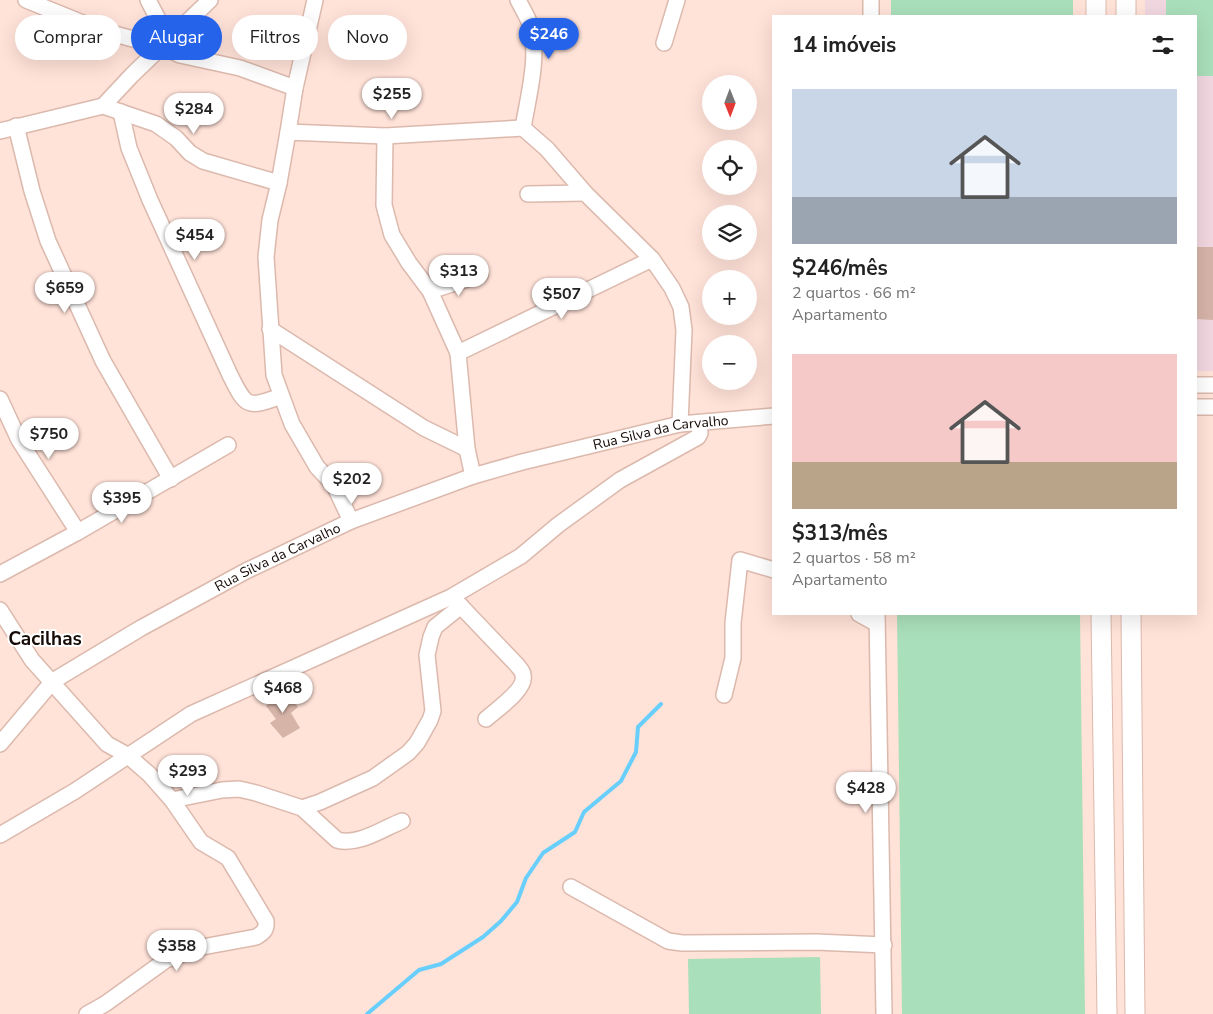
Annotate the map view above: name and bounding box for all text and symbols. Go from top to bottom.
chip: Comprar [15,15,121,60]
chip: Alugar [131,15,222,60]
chip: Filtros [232,15,318,60]
chip: Novo [328,15,407,60]
pin: $246 [519,18,579,60]
text: $246 [530,23,568,45]
text: 14 imóveis [792,31,896,59]
icon: filters [1149,31,1177,59]
north arrow [702,75,758,130]
map controls [702,75,757,390]
pin: $255 [362,78,422,120]
text: $255 [373,83,411,105]
pin: $284 [164,92,224,135]
text: $284 [175,98,213,120]
icon: home [940,122,1030,212]
button: locate [702,140,757,195]
button: layers [702,205,757,260]
pin: $454 [165,218,225,261]
text: $454 [176,224,214,246]
pin: $313 [429,254,489,297]
text: $246/mês [792,254,888,282]
text: $313 [440,260,478,282]
button: + [702,270,757,325]
pin: $659 [35,272,95,314]
text: $659 [46,277,84,299]
pin: $507 [532,278,592,320]
text: 2 quartos · 66 m² [792,282,916,304]
text: $507 [543,283,581,305]
text: Apartamento [792,304,887,326]
button: − [702,335,757,390]
icon: home [940,387,1030,477]
street label: Rua Silva da Carvalho [591,411,730,455]
pin: $750 [19,418,79,460]
text: $750 [30,423,68,445]
pin: $202 [322,462,382,505]
text: $202 [333,468,371,490]
pin: $395 [92,482,152,524]
text: $395 [103,487,141,509]
street label: Rua Silva da Carvalho [211,518,344,596]
text: $313/mês [792,519,888,547]
text: 2 quartos · 58 m² [792,547,916,569]
text: Apartamento [792,569,887,591]
district label: Cacilhas [8,626,82,652]
pin: $468 [253,672,313,714]
text: $468 [264,677,302,699]
pin: $293 [158,754,218,797]
text: $293 [169,760,207,782]
pin: $428 [836,772,896,814]
text: $428 [847,777,885,799]
pin: $358 [147,930,207,972]
text: $358 [158,935,196,957]

